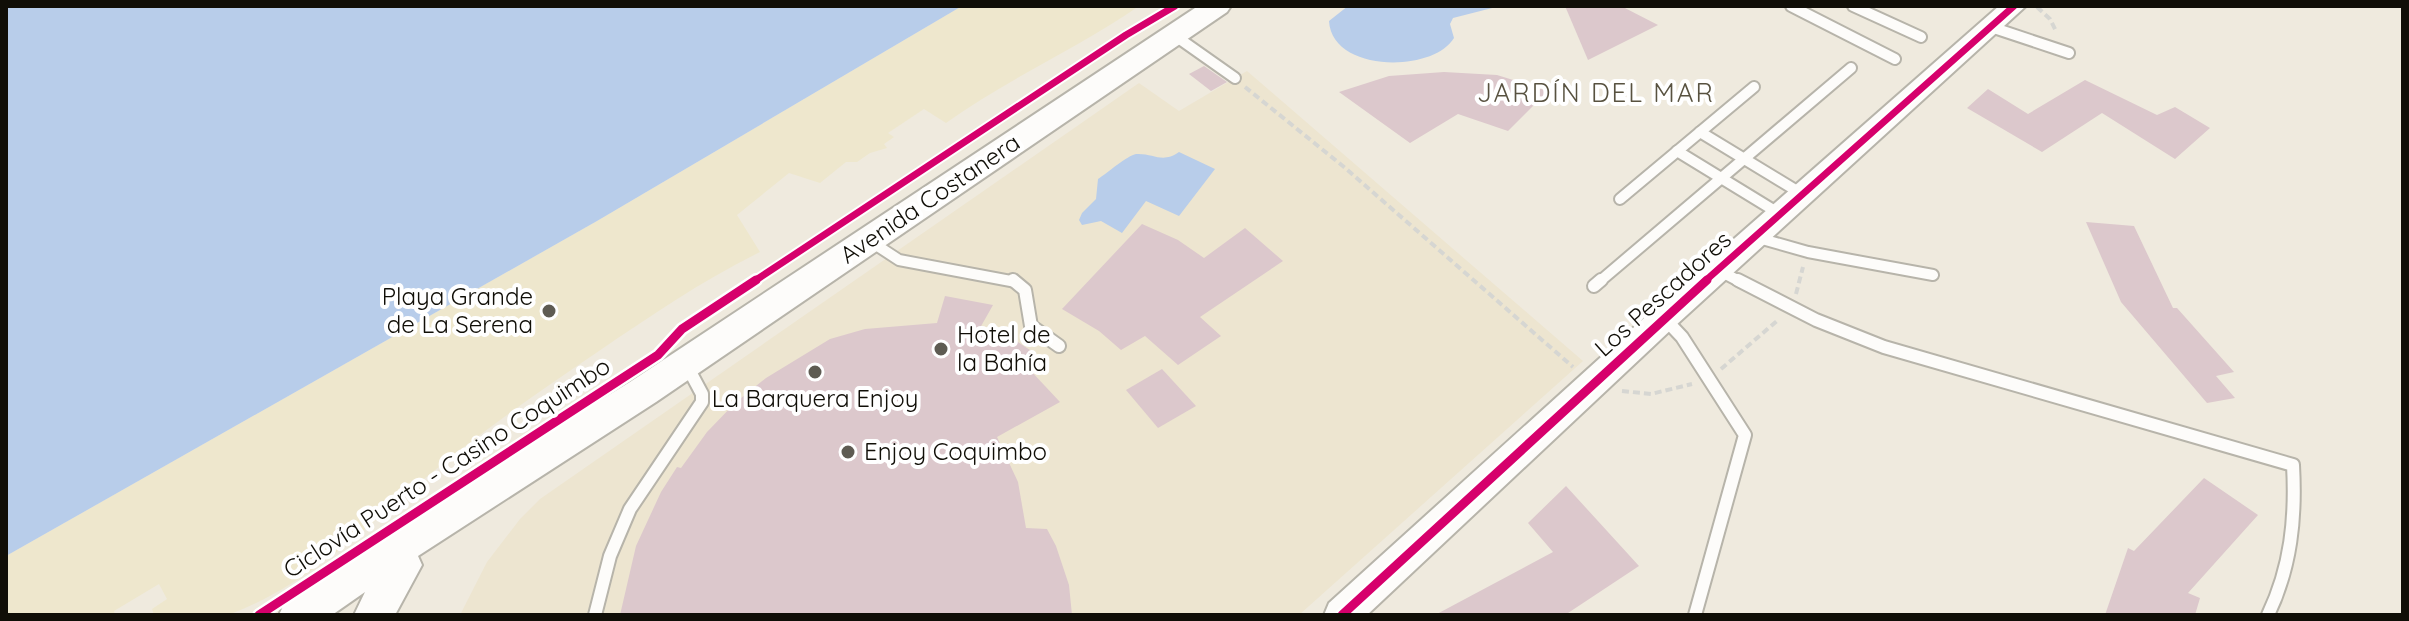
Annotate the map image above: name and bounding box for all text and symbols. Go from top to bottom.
district label: JARDÍN DEL MAR [1477,76,1715,109]
street label: Avenida Costanera [834,127,1025,270]
street label: Los Pescadores [1588,224,1737,362]
place label: Playa Grande de La Serena [382,281,533,339]
marker: Playa Grande de La Serena [540,302,558,320]
place label: Hotel de la Bahía [957,319,1051,377]
marker: Hotel de la Bahía [932,340,950,358]
street label: Ciclovía Puerto - Casino Coquimbo [278,350,615,584]
marker: La Barquera Enjoy [806,363,824,381]
place label: La Barquera Enjoy [712,383,918,413]
place label: Enjoy Coquimbo [864,436,1047,466]
marker: Enjoy Coquimbo [839,443,857,461]

